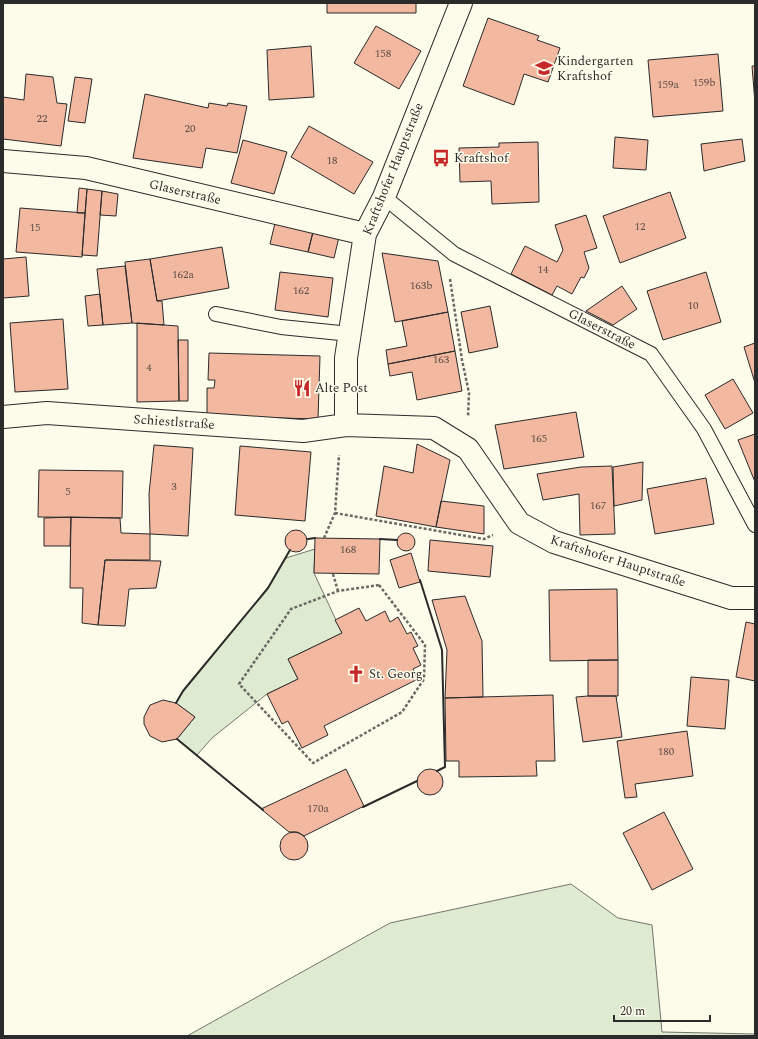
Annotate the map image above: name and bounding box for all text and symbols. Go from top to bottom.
house number: 158 [375,45,392,62]
place label: Kindergarten Kraftshof [557,51,634,86]
school or university icon: Kindergarten Kraftshof [534,58,554,78]
house number: 159b [693,74,715,91]
house number: 159a [657,76,680,93]
street label: Kraftshofer Hauptstraße [357,100,429,238]
house number: 22 [37,110,48,127]
house number: 20 [185,120,196,137]
bus stop icon: Kraftshof [431,148,451,168]
place label: Kraftshof [454,148,510,168]
house number: 18 [327,152,338,169]
street label: Glaserstraße [147,174,223,210]
house number: 12 [635,218,646,235]
house number: 15 [30,219,41,236]
house number: 14 [538,261,549,278]
house number: 162a [172,266,195,283]
house number: 163b [410,277,432,294]
house number: 162 [293,282,310,299]
house number: 10 [688,297,699,314]
street label: Glaserstraße [565,303,639,355]
house number: 163 [433,351,450,368]
house number: 4 [146,359,152,376]
restaurant icon: Alte Post [292,378,312,398]
place label: Alte Post [315,378,368,398]
street label: Schiestlstraße [133,409,215,435]
house number: 165 [531,430,547,447]
house number: 3 [171,478,177,495]
house number: 5 [65,483,71,500]
house number: 167 [590,497,607,514]
street label: Kraftshofer Hauptstraße [548,530,688,592]
house number: 168 [340,541,357,558]
church icon: St. Georg [346,664,366,684]
place label: St. Georg [369,664,423,684]
house number: 180 [658,743,675,760]
house number: 170a [307,800,330,817]
scale bar [614,997,710,1023]
text: 20 m [620,1002,645,1021]

